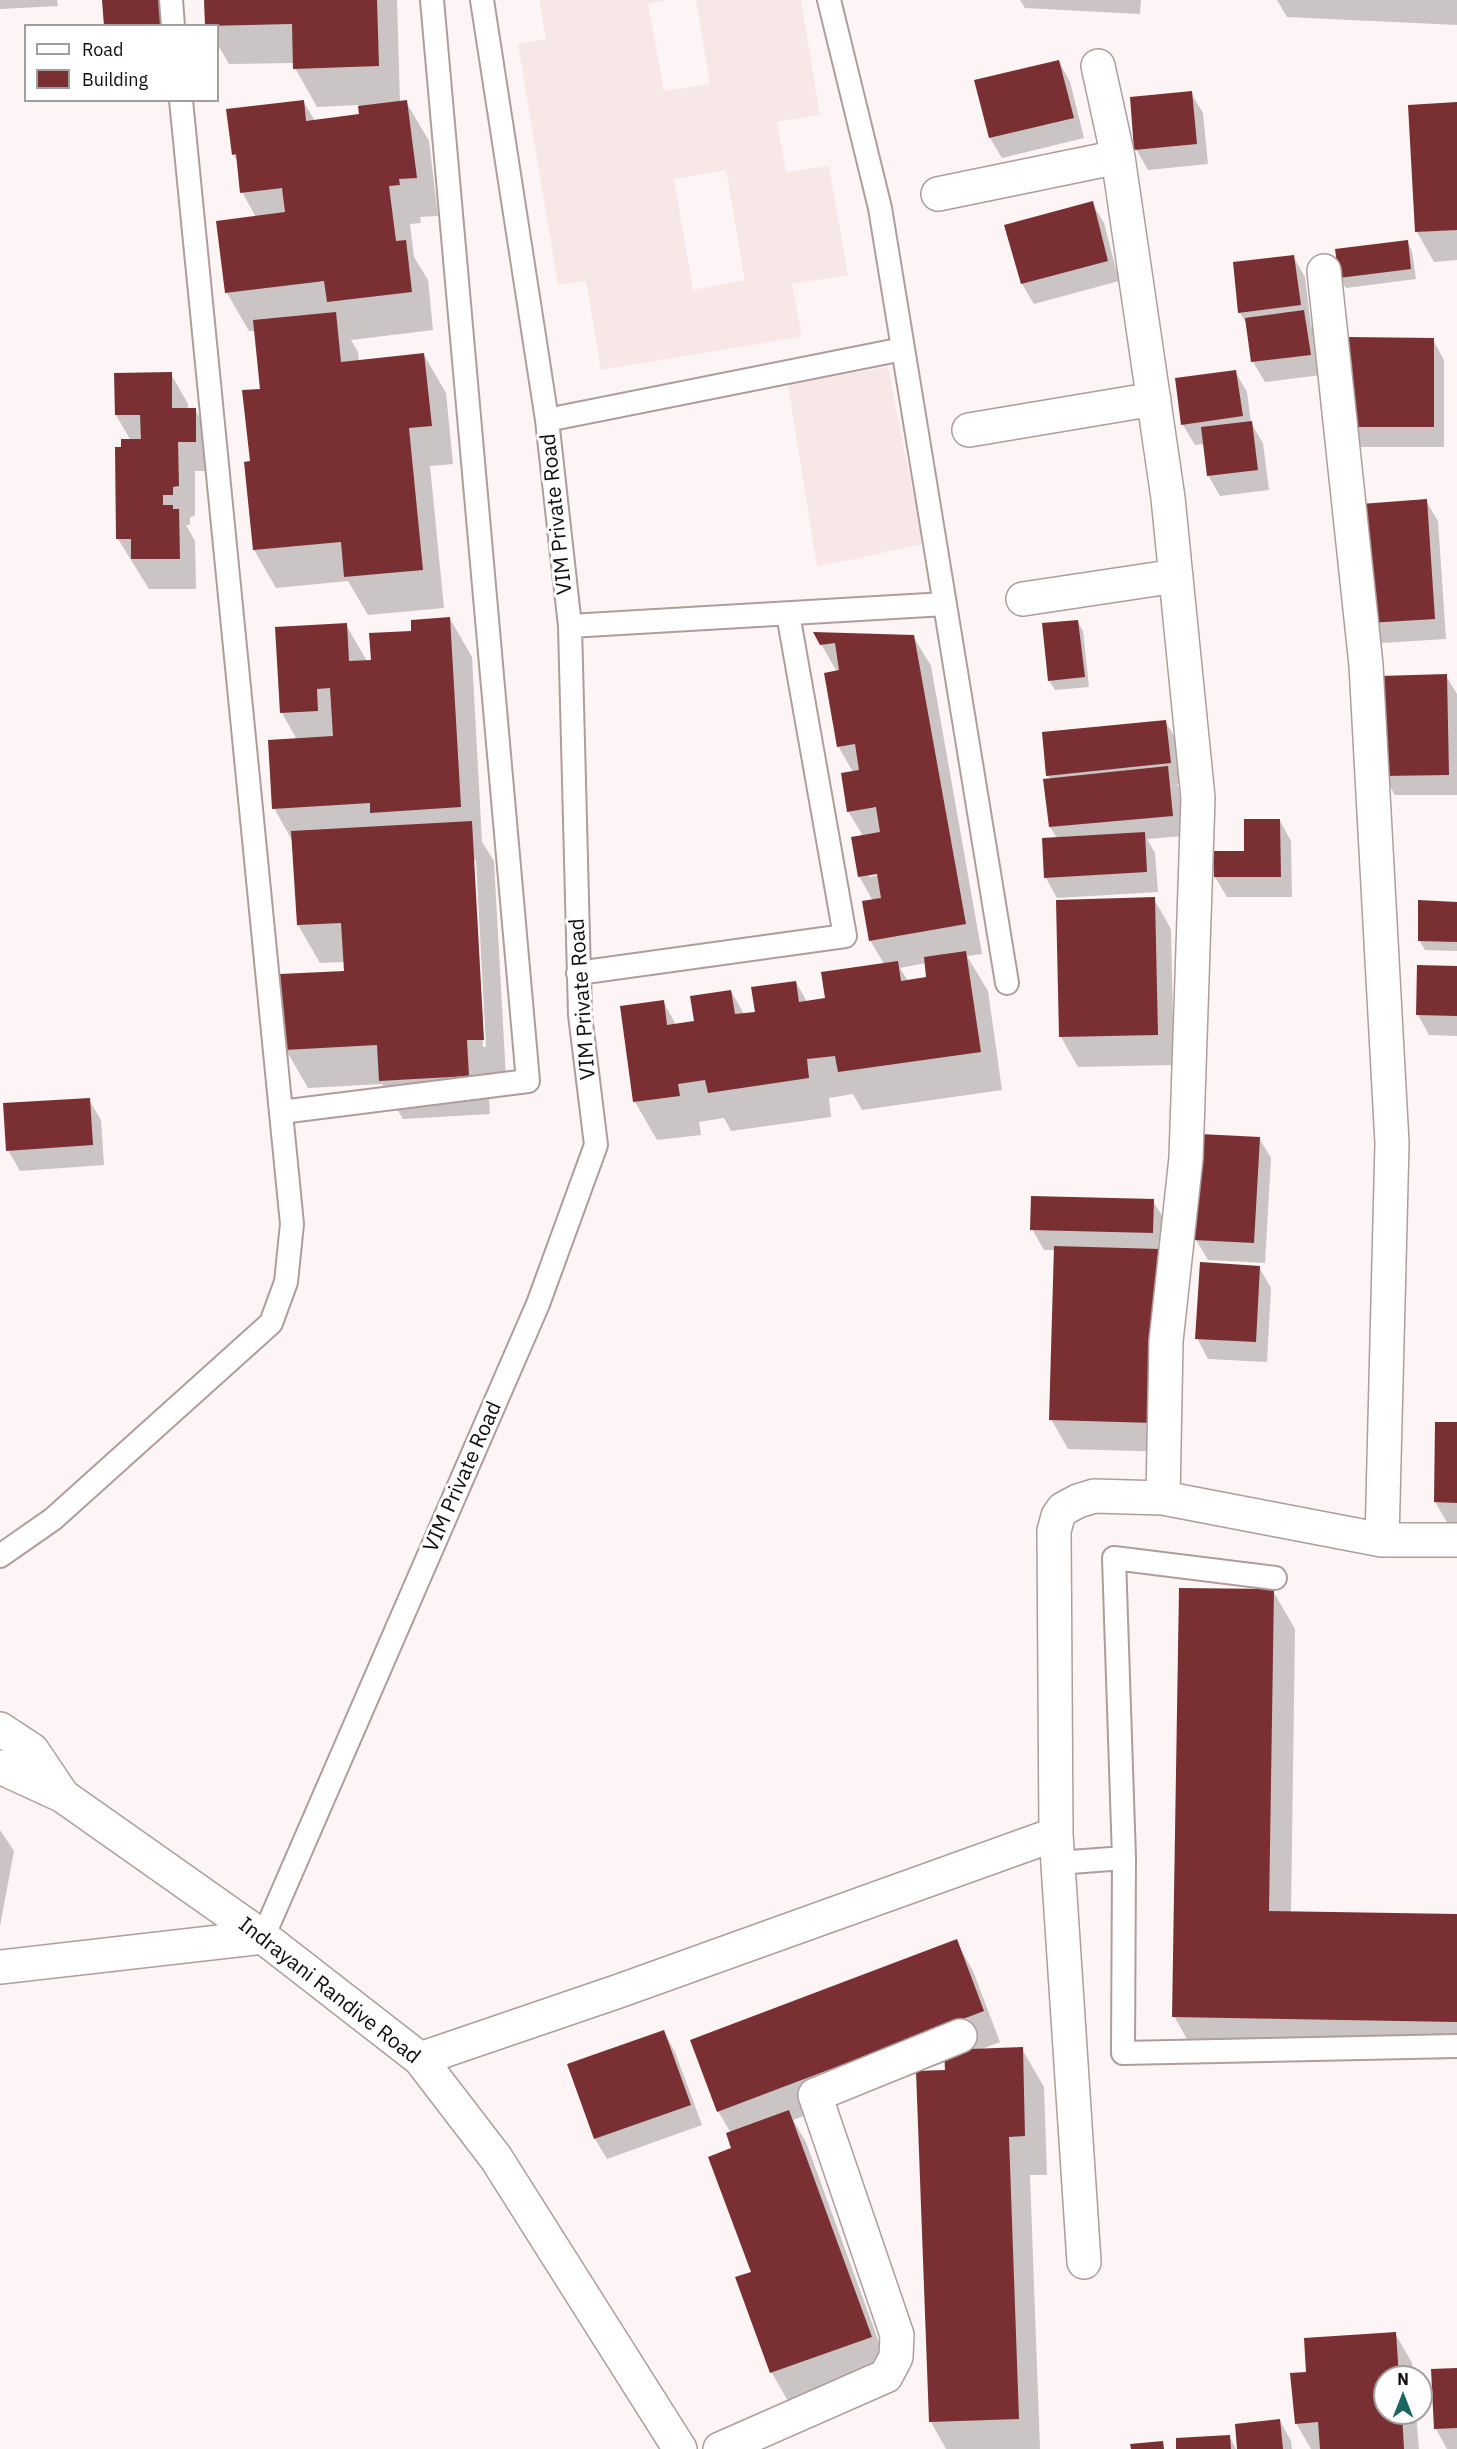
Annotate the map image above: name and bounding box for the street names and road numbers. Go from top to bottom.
street label: VIM Private Road [536,432,578,596]
street label: VIM Private Road [565,917,601,1081]
street label: VIM Private Road [419,1398,507,1556]
street label: Indrayani Randive Road [233,1912,425,2070]

